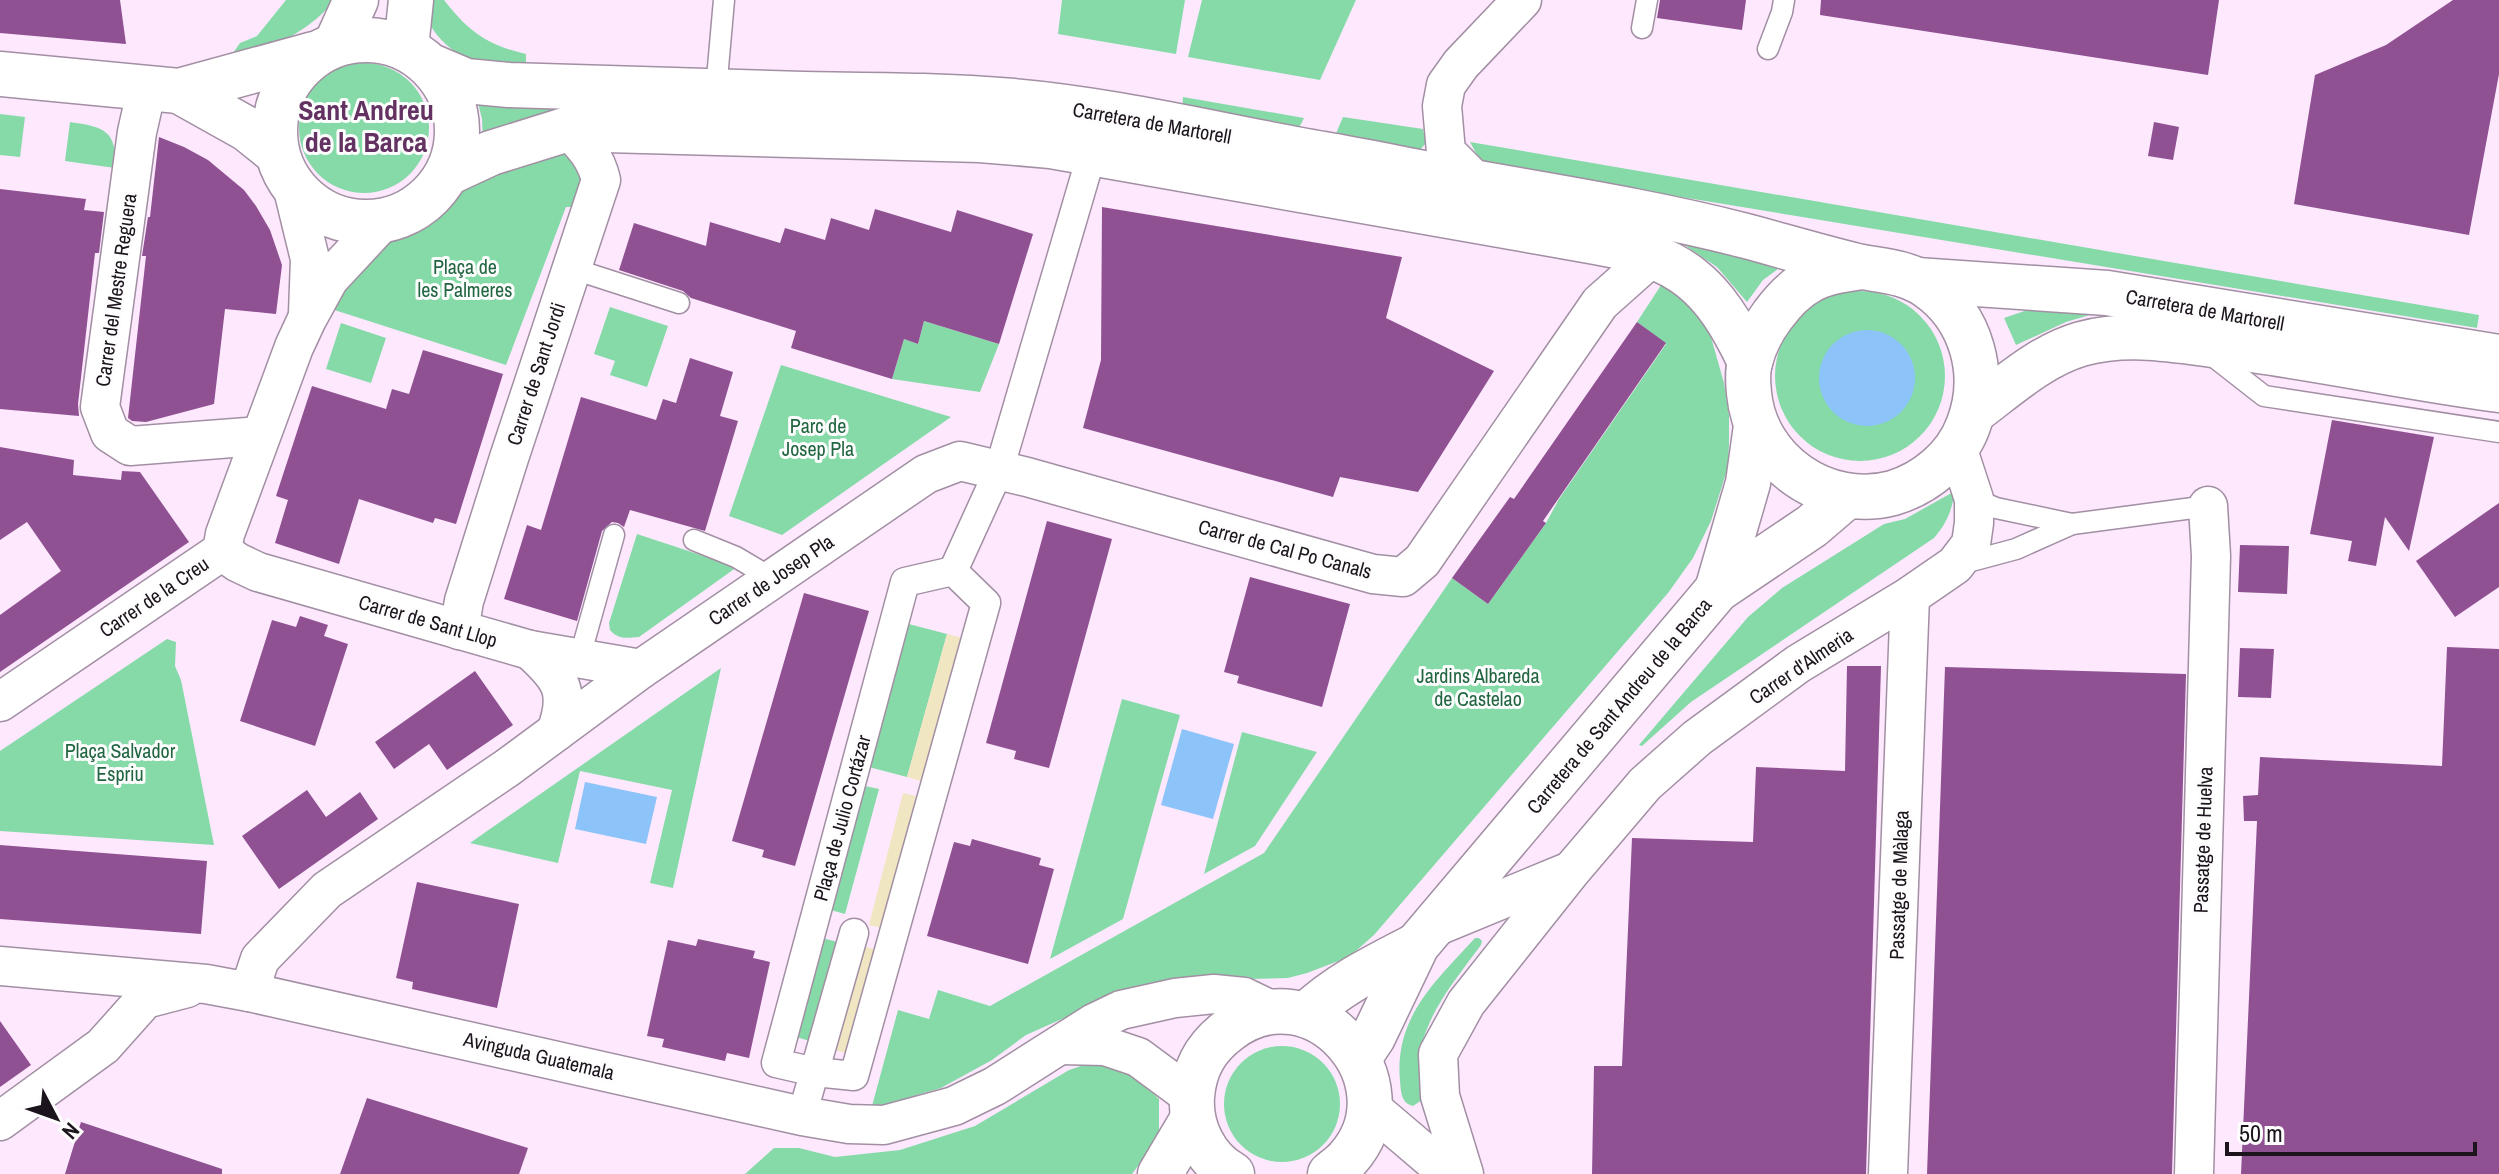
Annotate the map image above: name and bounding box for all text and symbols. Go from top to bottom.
district label: Sant Andreu de la Barca [298,91,434,161]
street label: Carretera de Martorell [1071,95,1233,150]
street label: Carrer del Mestre Reguera [89,191,142,388]
park label: Plaça de les Palmeres [418,253,512,303]
street label: Carretera de Martorell [2124,282,2286,337]
street label: Carrer de Sant Jordi [500,299,571,449]
park label: Parc de Josep Pla [782,412,854,462]
street label: Carrer de Cal Po Canals [1195,512,1375,585]
street label: Carrer de Josep Pla [703,528,839,632]
street label: Carrer de la Creu [94,550,214,643]
street label: Carrer de Sant Llop [356,588,501,653]
street label: Carretera de Sant Andreu de la Barca [1520,592,1717,819]
street label: Carrer d'Almeria [1744,621,1858,710]
park label: Jardins Albareda de Castelao [1416,662,1540,712]
street label: Plaça de Julio Cortázar [806,732,877,904]
park label: Plaça Salvador Espriu [65,737,176,787]
street label: Passatge de Huelva [2186,766,2219,914]
street label: Passatge de Màlaga [1882,810,1915,960]
street label: Avinguda Guatemala [460,1025,617,1086]
north arrow [16,1078,96,1158]
scale bar [2227,1106,2475,1156]
text: N [55,1116,87,1146]
text: 50 m [2239,1117,2283,1149]

